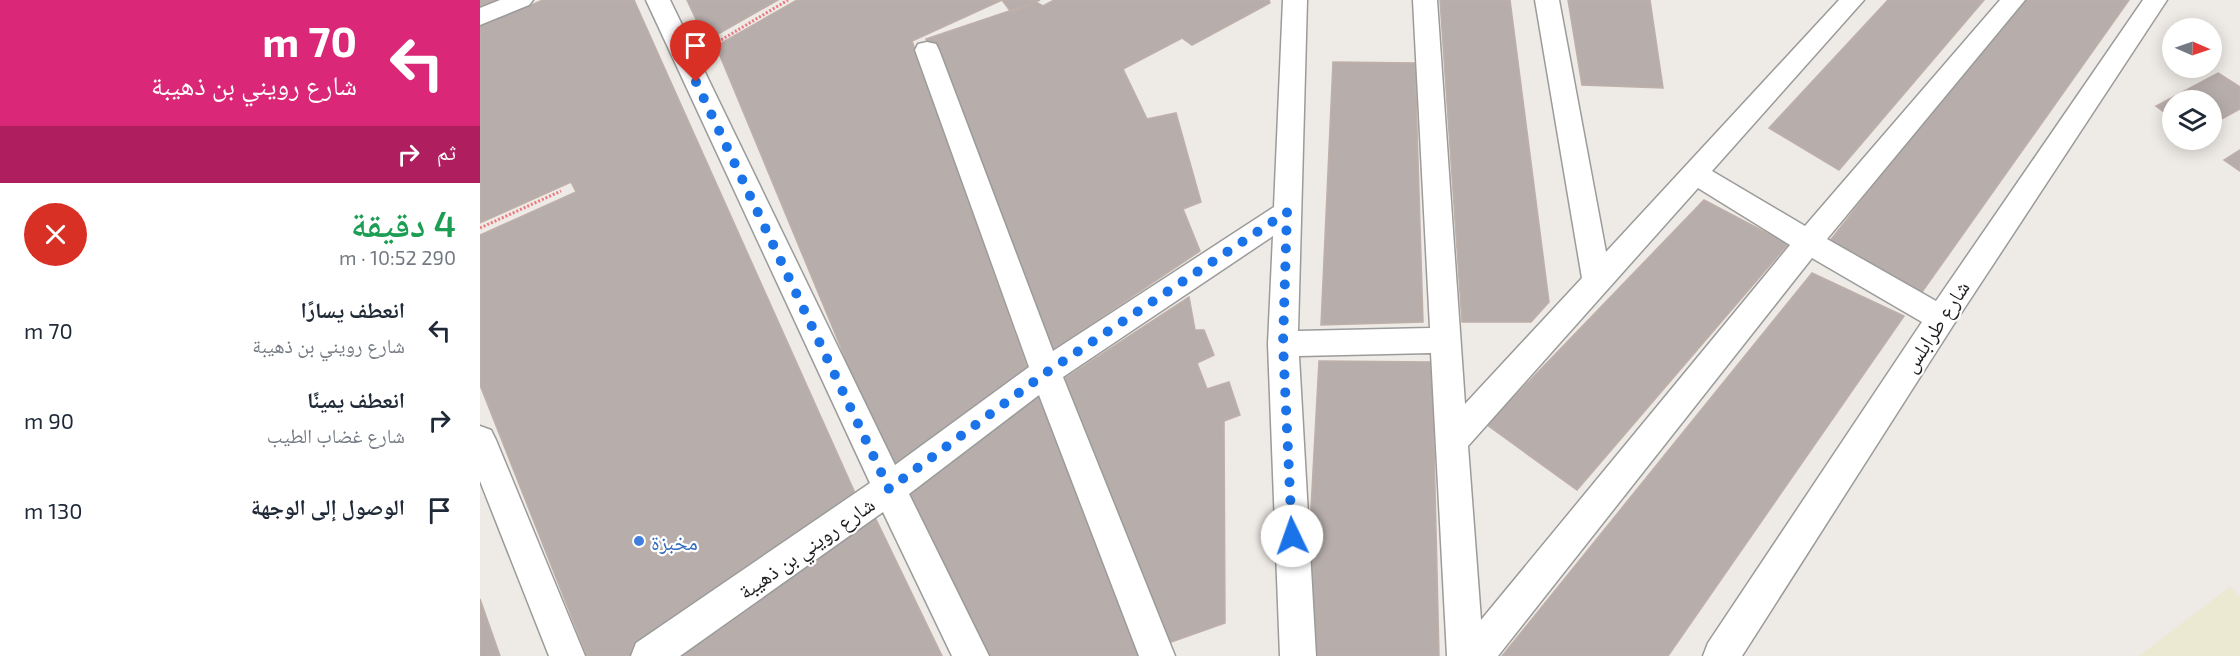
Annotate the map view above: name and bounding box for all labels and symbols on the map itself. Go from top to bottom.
north arrow [2162,18,2222,78]
pin [670,20,721,82]
street label: شارع طرابلس [1896,275,1976,378]
street label: شارع رويني بن ذهيبة [733,491,882,608]
position arrow [1260,504,1324,568]
place label: مخبزة [651,529,698,554]
marker: مخبزة [632,534,646,548]

